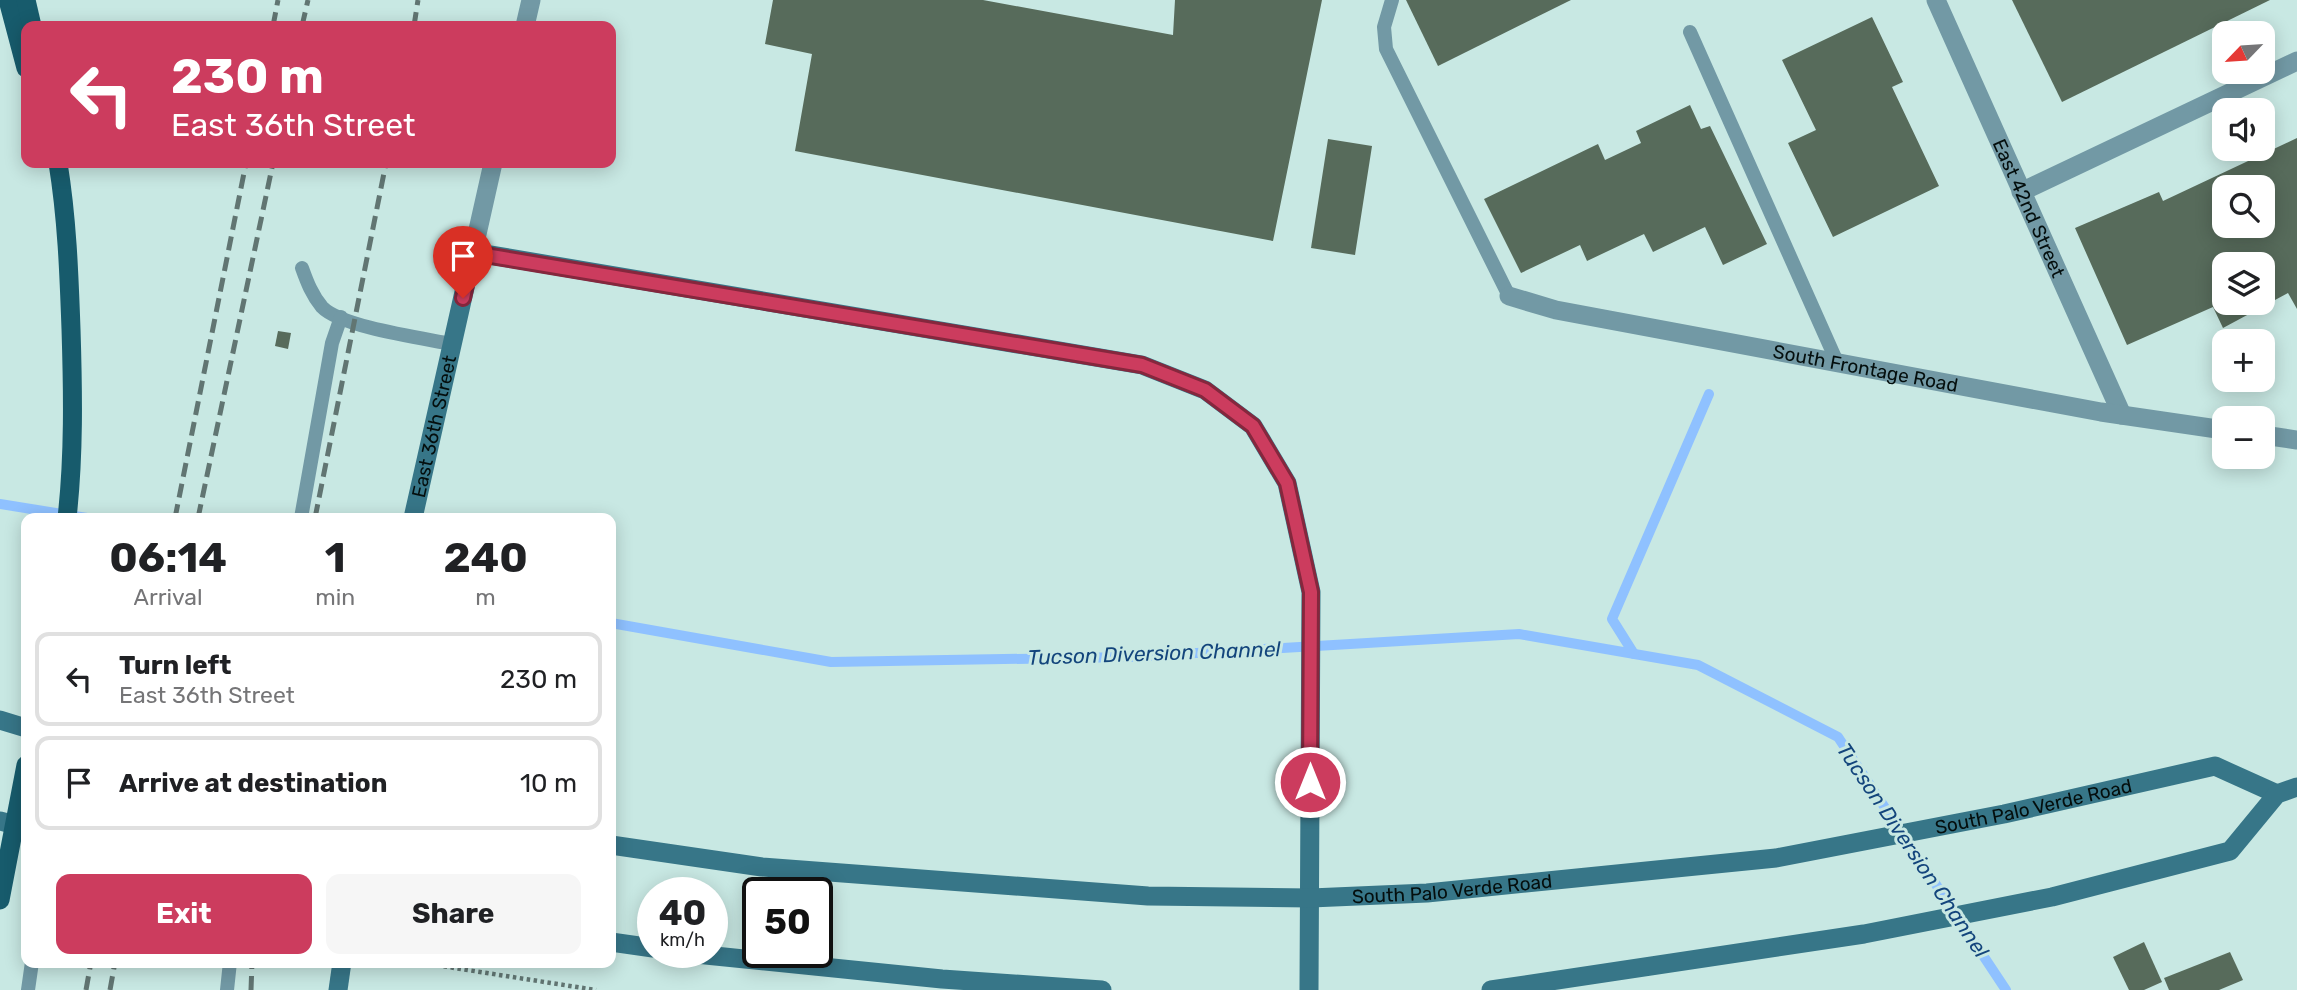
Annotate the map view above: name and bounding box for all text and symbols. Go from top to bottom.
north arrow [2212,21,2275,84]
map controls [2212,21,2275,469]
text: 230 m [171,47,324,105]
icon: left [56,49,147,140]
button: sound [2212,98,2275,161]
text: East 36th Street [171,106,416,144]
street label: East 42nd Street [1988,135,2070,281]
button: search [2212,175,2275,238]
pin [433,226,493,298]
icon: arrive [444,237,482,275]
button: layers [2212,252,2275,315]
button: + [2212,329,2275,392]
street label: South Frontage Road [1771,339,1960,397]
street label: East 36th Street [406,352,461,500]
button: − [2212,406,2275,469]
text: 06:14 [109,533,227,583]
text: 1 [325,533,346,583]
text: 240 [443,533,528,583]
text: Arrival [134,583,203,611]
text: min [315,583,355,611]
text: m [475,583,496,611]
water label: Tucson Diversion Channel [1027,636,1282,670]
text: Turn left [119,650,231,681]
icon: left [60,660,98,698]
text: 230 m [500,664,577,695]
text: East 36th Street [119,681,295,709]
water label: Tucson Diversion Channel [1832,738,1995,963]
position arrow [1273,745,1347,819]
icon: arrive [60,764,98,802]
text: Arrive at destination [119,768,387,799]
text: 10 m [520,768,577,799]
street label: South Palo Verde Road [1933,774,2134,839]
street label: South Palo Verde Road [1351,869,1553,908]
button: Exit [56,874,312,954]
button: Share [326,874,581,954]
speed limit sign: 50 [742,877,833,968]
text: 40 [659,892,706,934]
text: km/h [660,929,705,951]

